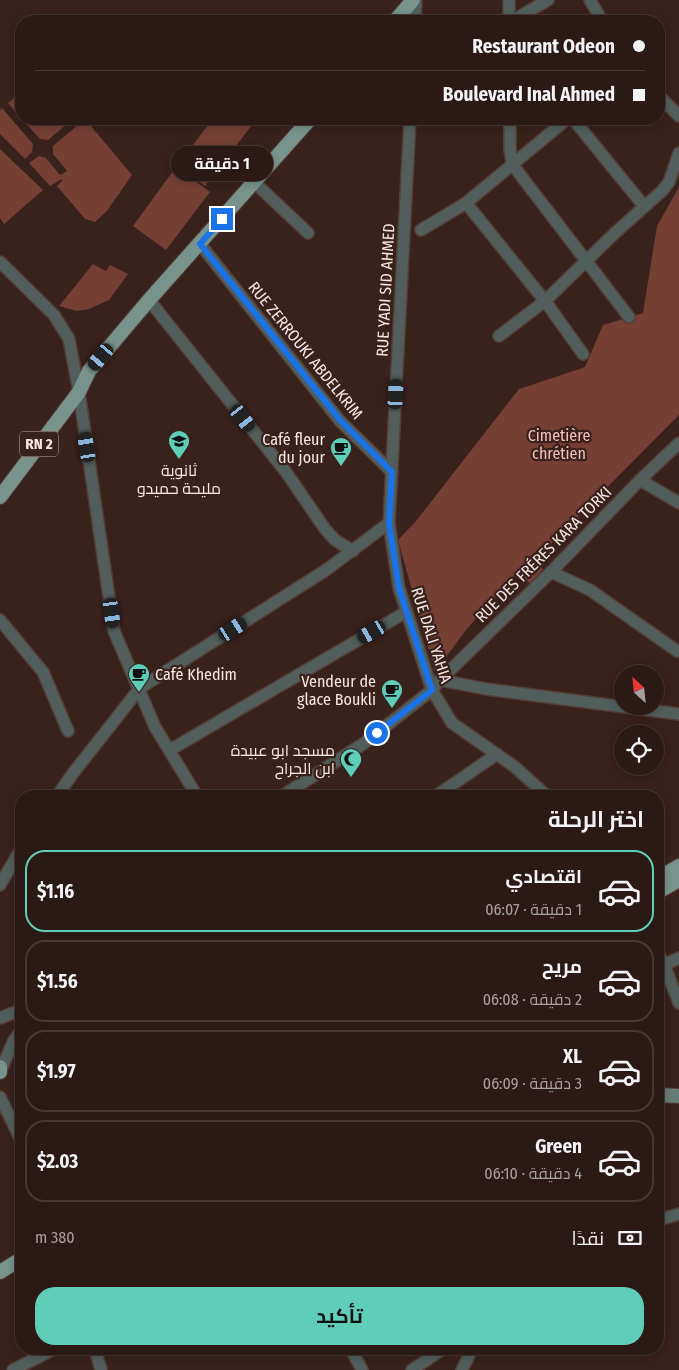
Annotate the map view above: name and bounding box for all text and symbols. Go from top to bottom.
text: Restaurant Odeon [472,35,615,58]
text: Boulevard Inal Ahmed [443,83,615,106]
callout: 1 دقيقة [171,146,273,182]
text: 1 دقيقة [194,154,250,173]
route end [211,208,233,230]
street label: RUE YADI SID AHMED [373,223,398,357]
street label: RUE ZERROUKI ABDELKRIM [244,278,367,423]
car [85,341,116,373]
car [387,379,404,409]
car [227,402,258,434]
park label: Cimetière chrétien [528,426,590,463]
school or university icon: ثانوية مليحة حميدو [167,429,191,460]
place label: Café fleur du jour [262,430,325,467]
car [77,431,96,463]
road number: RN 2 [20,432,58,456]
cafe icon: Café fleur du jour [329,436,353,467]
place label: ثانوية مليحة حميدو [137,461,221,498]
street label: RUE DES FRÉRES KARA TORKI [471,482,615,626]
street label: RUE DALI YAHIA [407,585,456,686]
car [102,597,121,629]
car [216,615,249,643]
car [355,618,388,646]
cafe icon: Café Khedim [127,662,151,693]
place label: Café Khedim [155,665,237,684]
north arrow [614,665,664,715]
map controls [614,665,664,775]
place label: Vendeur de glace Boukli [297,672,376,709]
cafe icon: Vendeur de glace Boukli [380,678,404,709]
route start [366,722,388,744]
button: locate [614,725,664,775]
place label: مسجد ابو عبيدة ابن الجراح [231,741,335,780]
mosque icon: مسجد ابو عبيدة ابن الجراح [339,747,363,778]
text: اختر الرحلة [548,806,644,833]
text: اقتصادي [506,865,582,888]
icon: car [597,869,642,914]
text: $1.16 [37,880,74,903]
text: 1 دقيقة · 06:07 [485,900,582,919]
text: مريح [542,955,582,978]
icon: car [597,959,642,1004]
text: $1.56 [37,970,78,993]
text: 2 دقيقة · 06:08 [483,990,582,1009]
text: XL [563,1045,582,1068]
icon: car [597,1049,642,1094]
text: $1.97 [37,1060,75,1083]
text: 3 دقيقة · 06:09 [483,1074,582,1093]
text: Green [535,1135,582,1158]
icon: car [597,1139,642,1184]
text: $2.03 [37,1150,78,1173]
text: 4 دقيقة · 06:10 [484,1164,582,1183]
icon: cash [616,1224,644,1252]
text: نقدًا [572,1227,604,1250]
text: 380 m [35,1228,75,1247]
button: تأكيد [35,1287,644,1345]

